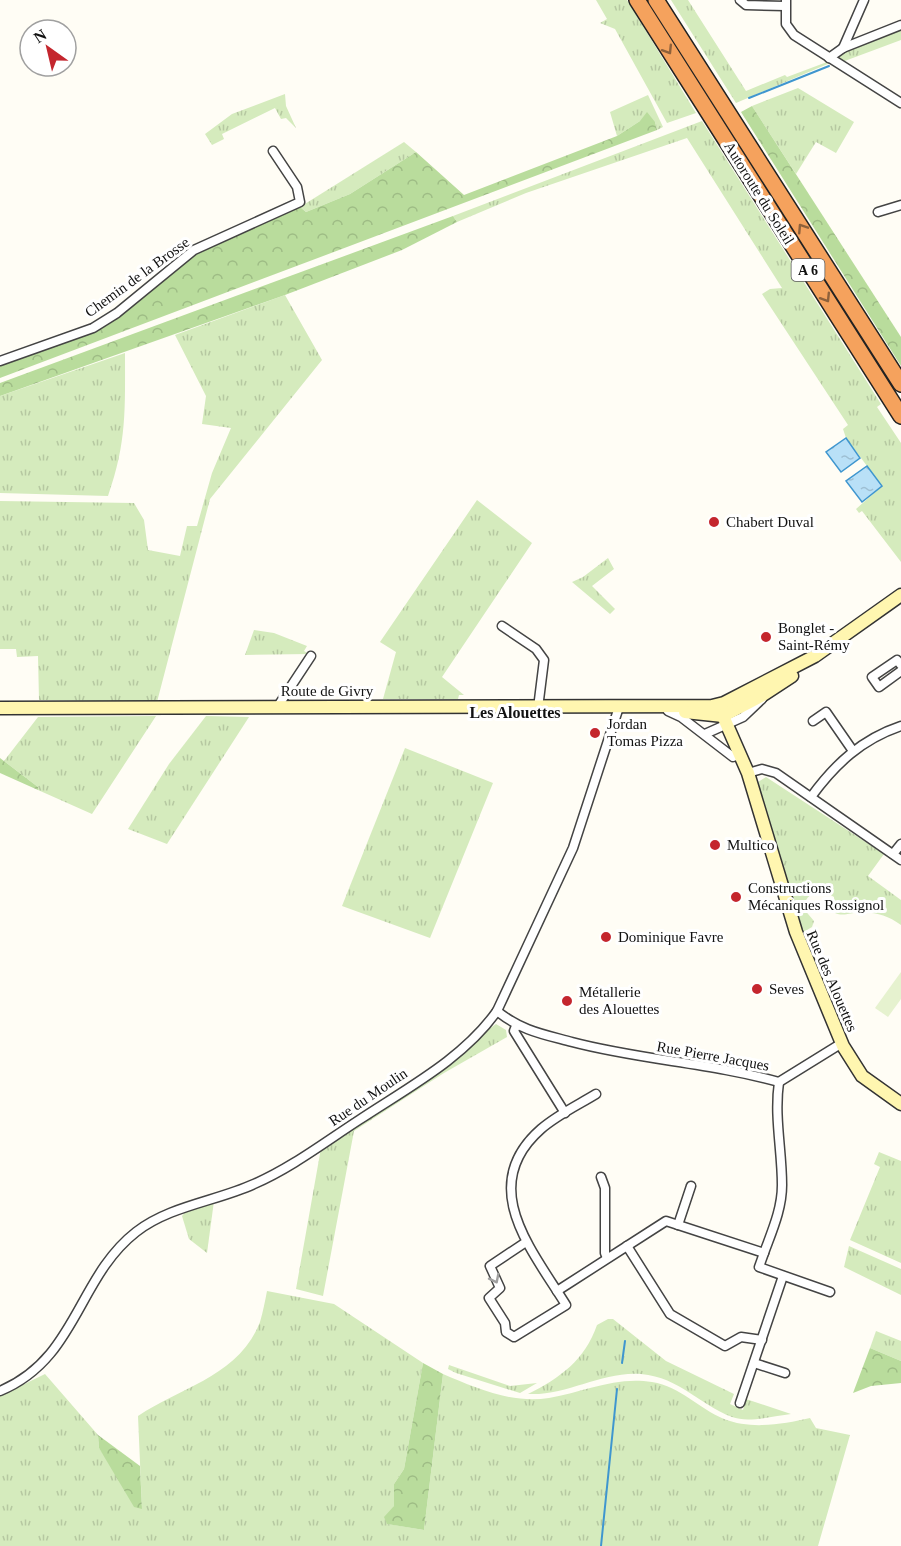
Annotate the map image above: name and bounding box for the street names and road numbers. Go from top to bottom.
street label: Autoroute du Soleil [721,139,797,247]
street label: Chemin de la Brosse [82,234,192,320]
road number: A 6 [792,259,824,281]
street label: Route de Givry [281,683,374,699]
street label: Rue des Alouettes [803,928,861,1034]
street label: Rue Pierre Jacques [655,1038,771,1074]
street label: Rue du Moulin [326,1065,411,1129]

